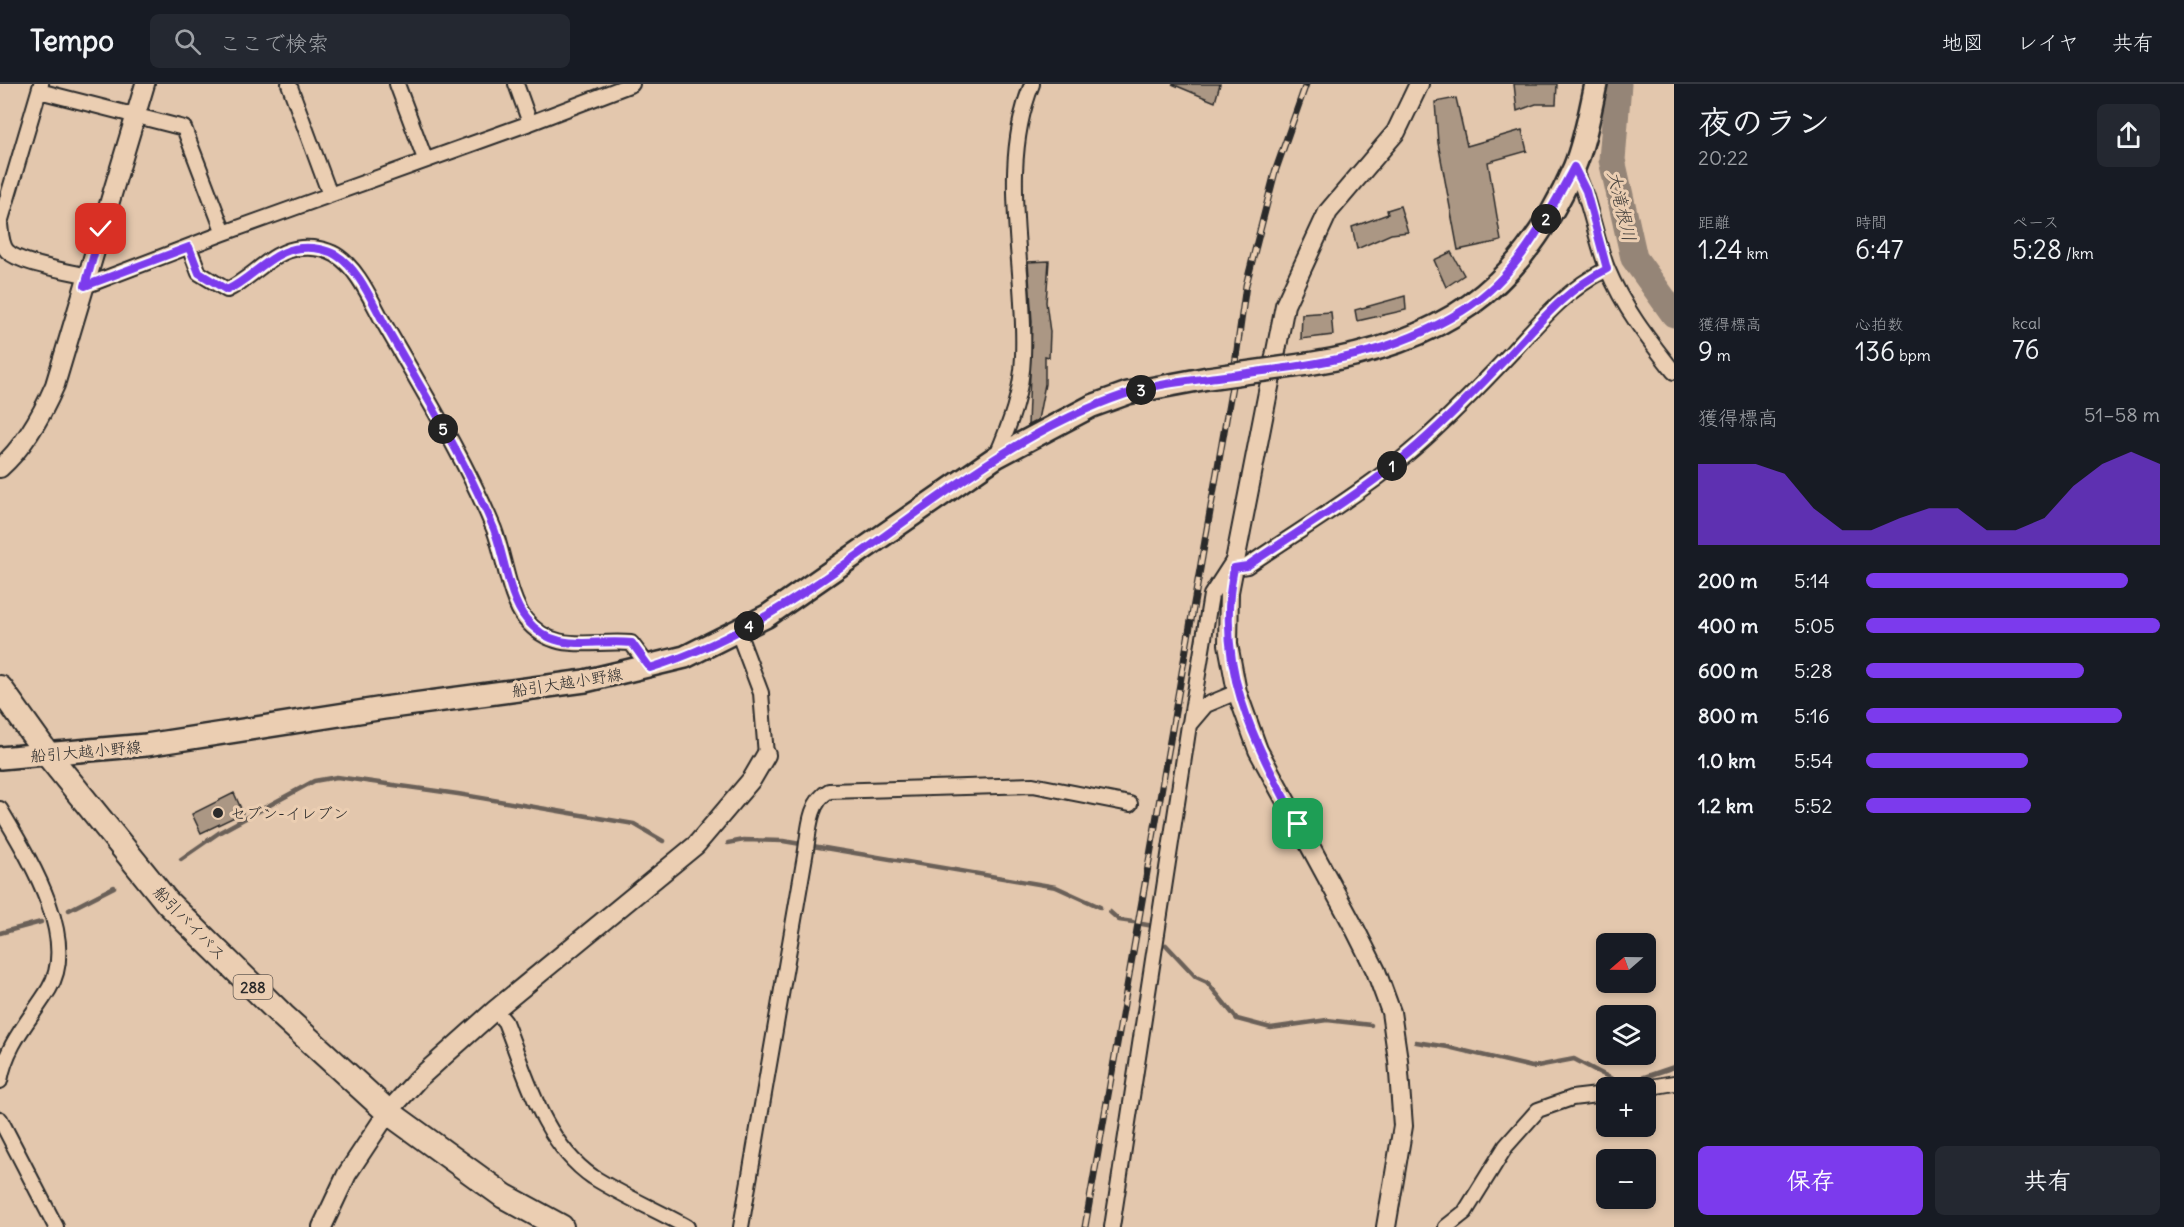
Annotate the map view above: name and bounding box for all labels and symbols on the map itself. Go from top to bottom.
water label: 大滝根川 [1603,168,1641,244]
pin [75,203,126,254]
pin: 2 [1531,204,1561,234]
pin: 3 [1126,375,1156,405]
pin: 5 [428,414,458,444]
pin: 1 [1377,451,1407,481]
pin: 4 [734,611,764,641]
street label: 船引大越小野線 [510,663,624,701]
street label: 船引大越小野線 [29,736,143,766]
pin [1272,798,1323,849]
place label: セブン-イレブン [230,803,349,823]
marker: セブン-イレブン [211,806,225,820]
street label: 船引バイパス [150,882,230,964]
north arrow [1596,933,1656,993]
road number: 288 [234,975,272,999]

